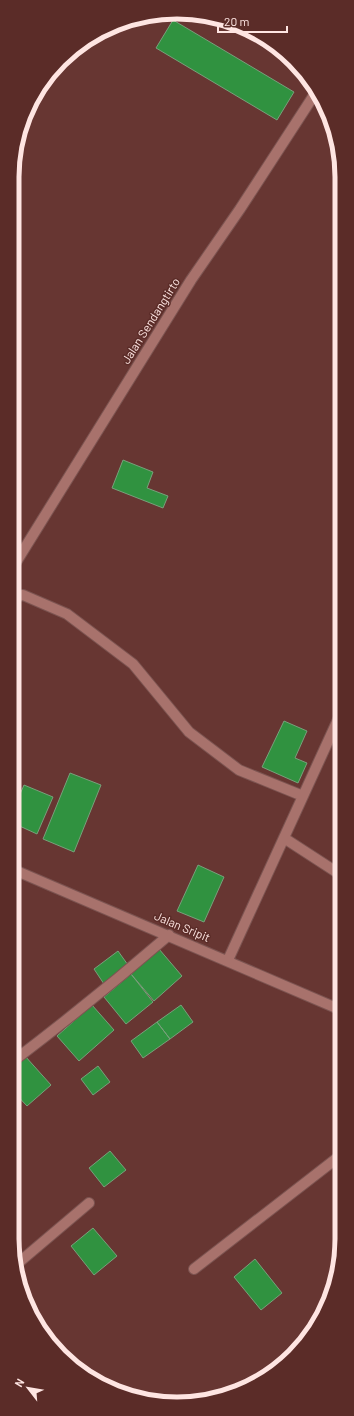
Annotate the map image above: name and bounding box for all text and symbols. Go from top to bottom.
scale bar [218,8,287,34]
text: 20 m [224,14,250,28]
street label: Jalan Sendangtirto [118,275,182,366]
street label: Jalan Sripit [152,908,212,944]
north arrow [8,1368,48,1408]
text: N [12,1376,26,1389]

